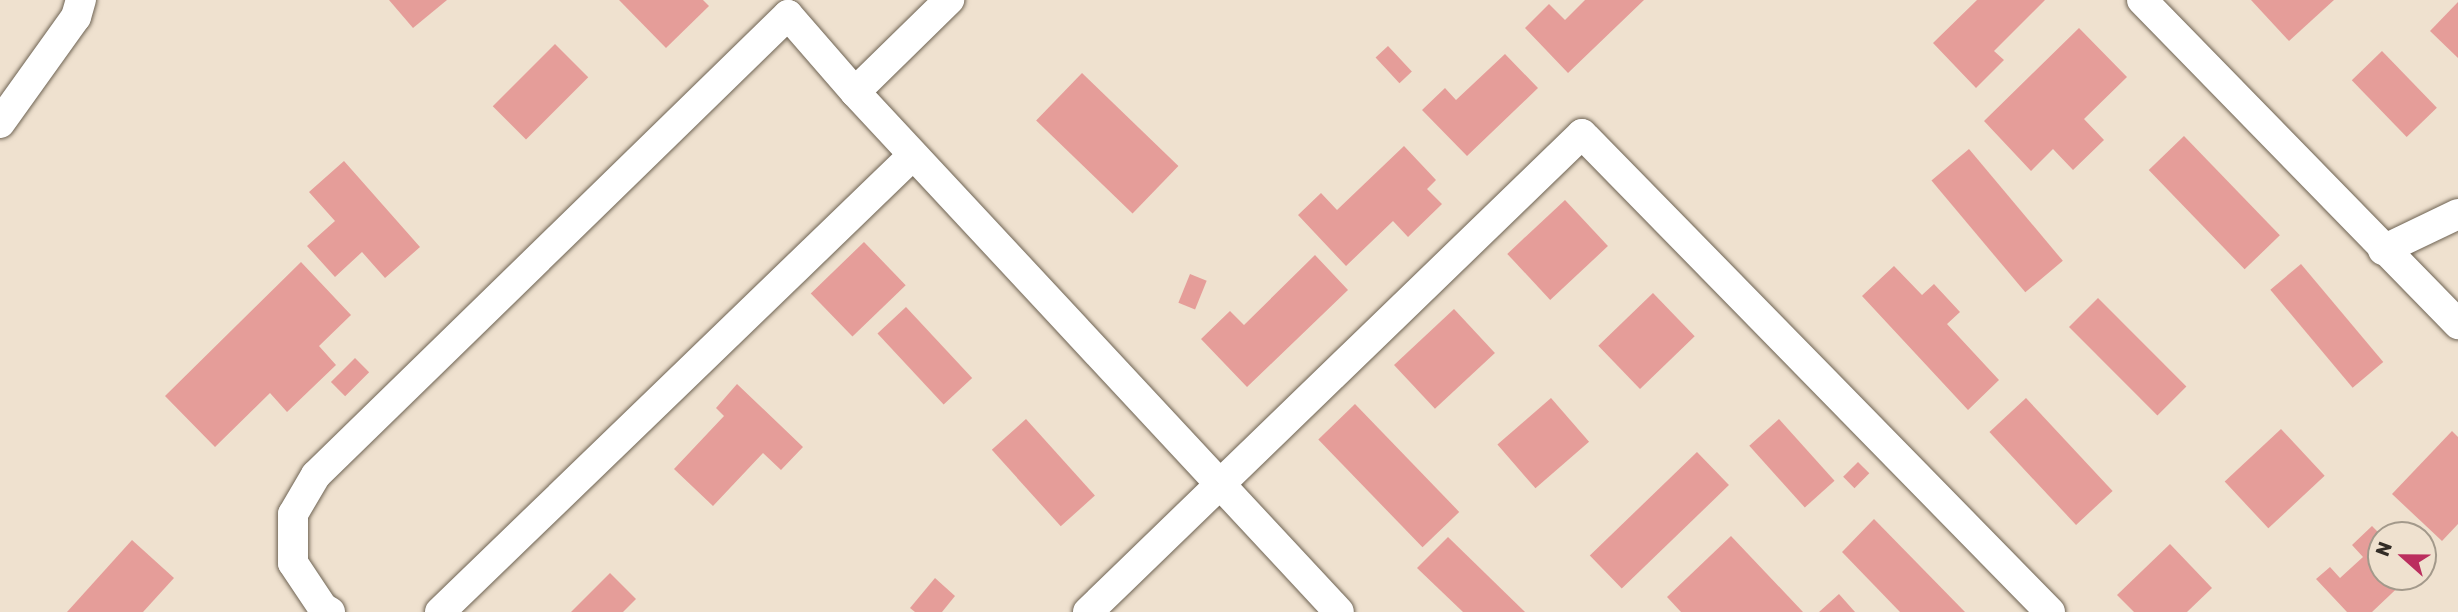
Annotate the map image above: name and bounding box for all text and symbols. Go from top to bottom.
north arrow [2367,521,2437,591]
text: N [2371,539,2397,560]

